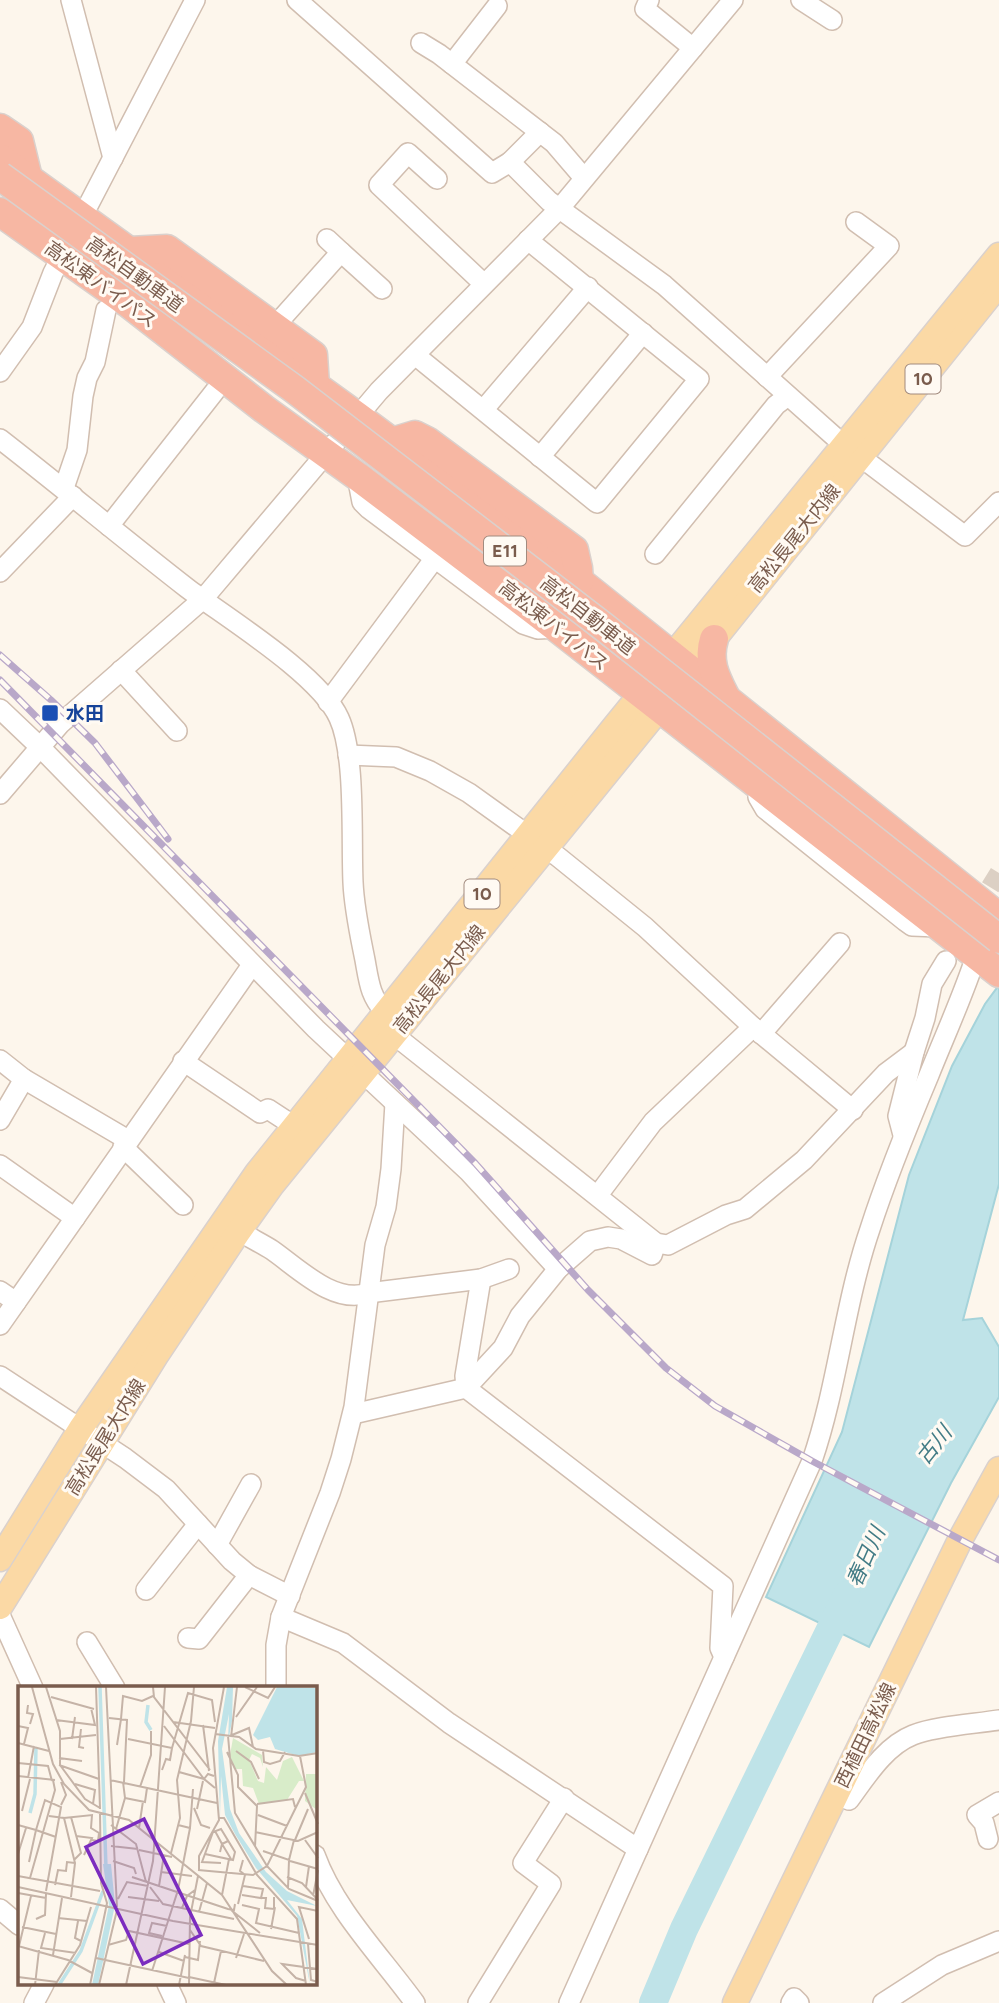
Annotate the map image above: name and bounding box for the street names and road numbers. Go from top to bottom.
street label: 高松自動車道 [82,232,188,317]
street label: 高松東バイパス [40,236,161,333]
road number: 10 [906,365,940,394]
street label: 高松長尾大内線 [744,479,845,597]
road number: E11 [484,536,526,566]
street label: 高松自動車道 [536,571,640,660]
street label: 高松東バイパス [494,576,613,675]
road number: 10 [464,880,500,908]
street label: 高松長尾大内線 [389,920,490,1038]
street label: 高松長尾大内線 [60,1375,150,1500]
street label: 西植田高松線 [830,1679,901,1791]

